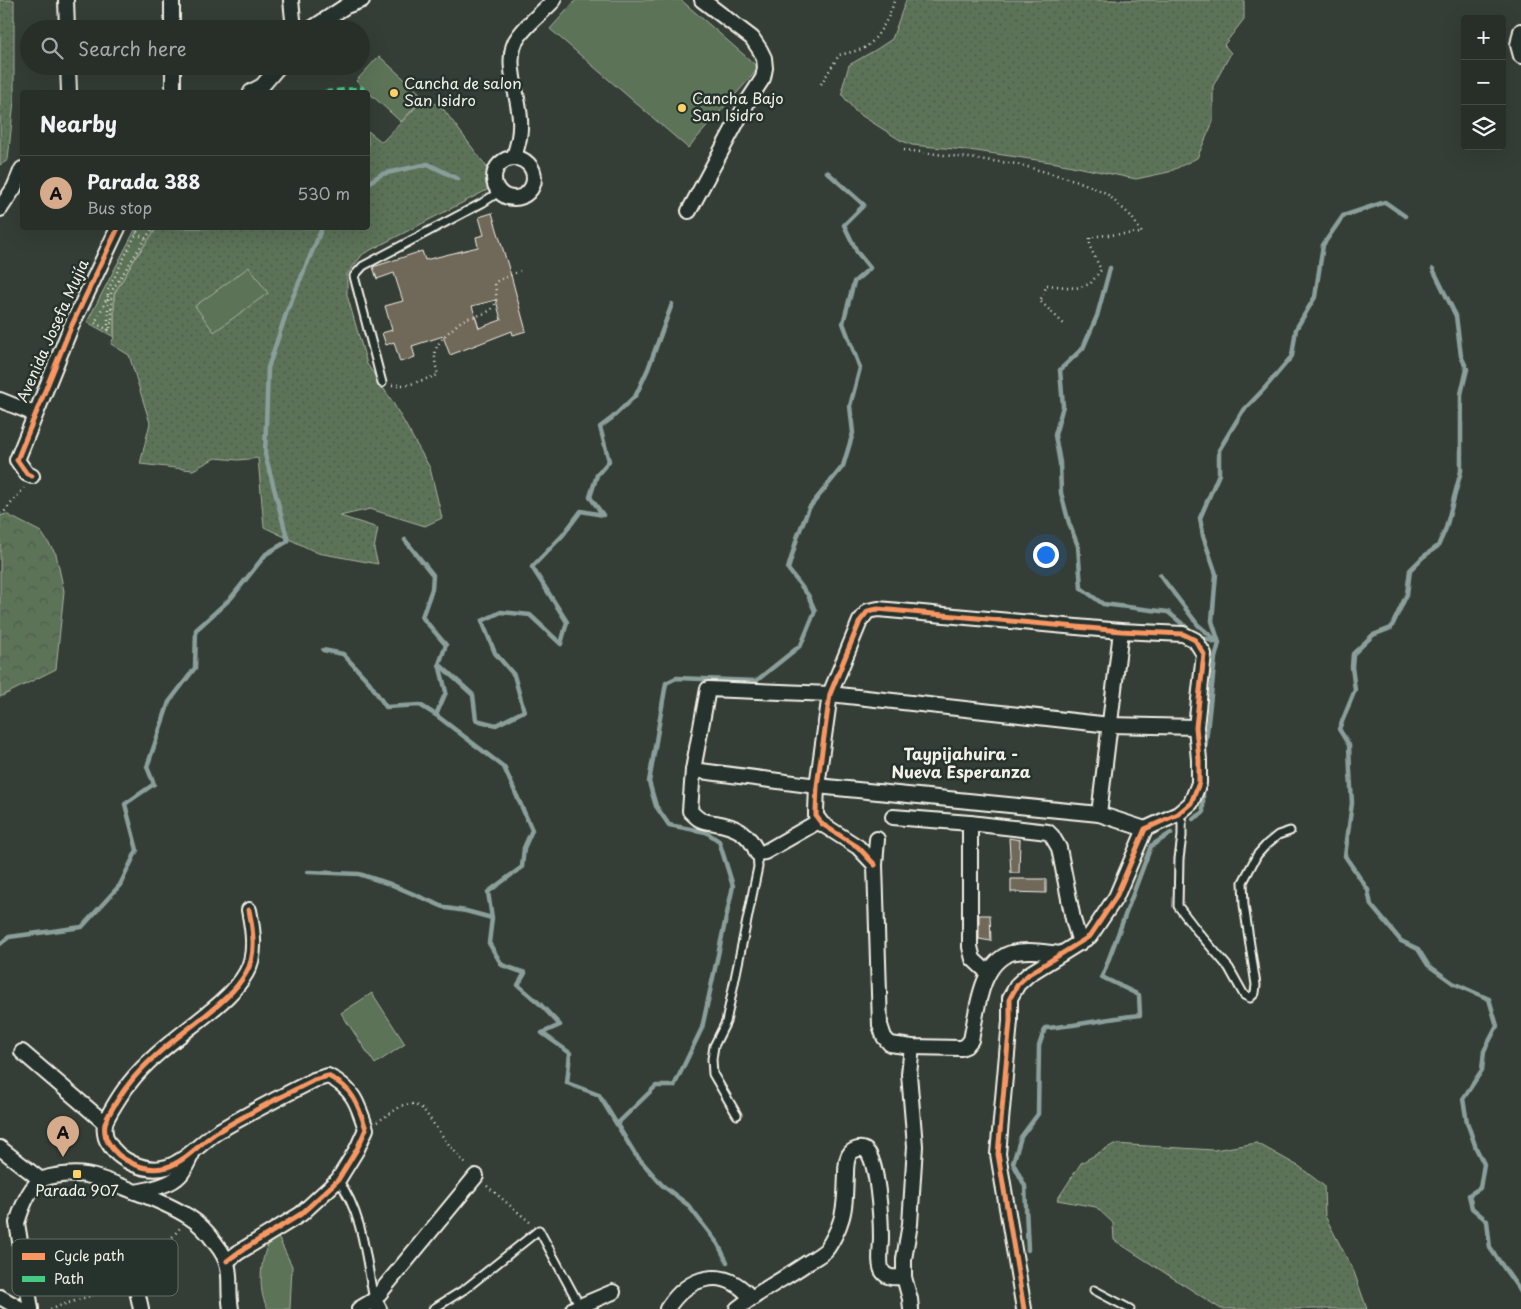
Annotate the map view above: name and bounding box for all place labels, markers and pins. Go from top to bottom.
place label: Cancha de salon San Isidro [404,71,522,111]
place label: Cancha Bajo San Isidro [692,86,784,126]
marker: Cancha de salon San Isidro [388,87,400,99]
marker: Cancha Bajo San Isidro [676,102,688,114]
pin: A [47,1116,79,1157]
marker: Parada 907 [71,1168,83,1180]
place label: Parada 907 [35,1178,119,1201]

